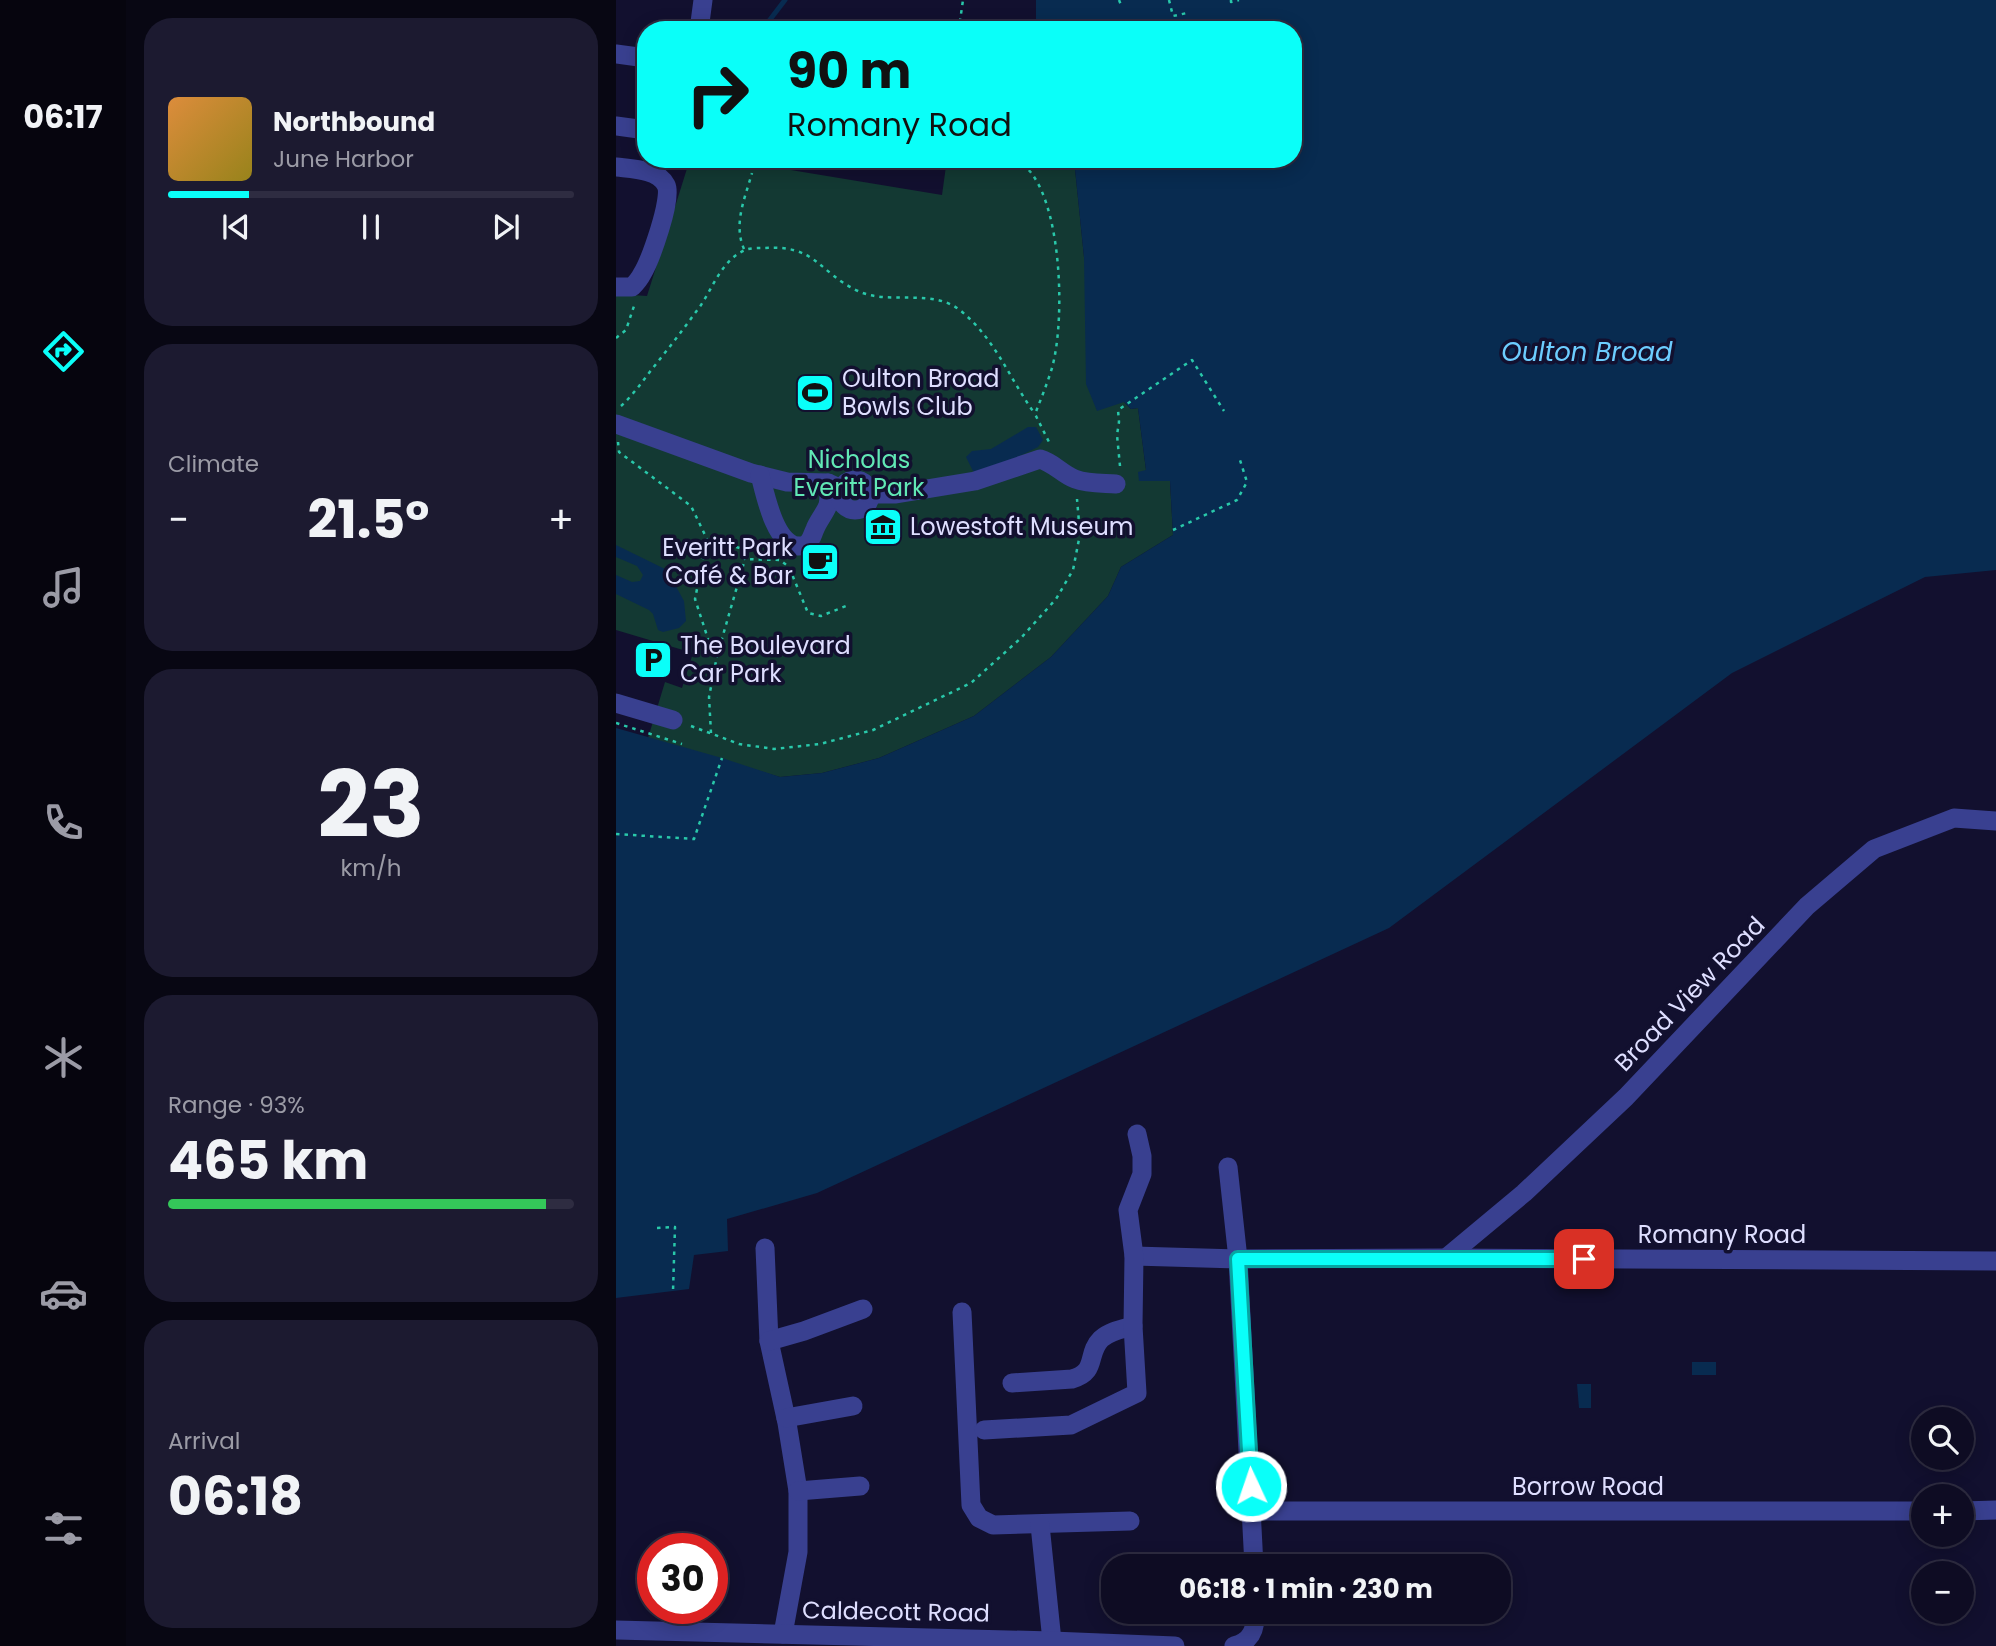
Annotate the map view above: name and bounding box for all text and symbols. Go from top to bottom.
text: 90 m [787,37,911,105]
icon: right [672,49,763,140]
text: 06:17 [23,94,103,139]
text: Romany Road [787,102,1012,147]
text: Northbound [273,104,435,140]
text: June Harbor [273,143,414,175]
icon: previous [217,208,255,246]
icon: pause [352,208,390,246]
icon: next [487,208,525,246]
icon: directions [39,327,88,376]
water label: Oulton Broad [1501,334,1673,370]
place label: Oulton Broad Bowls Club [842,362,999,423]
sports icon: Oulton Broad Bowls Club [794,372,836,414]
park label: Nicholas Everitt Park [794,443,925,504]
text: Climate [168,448,259,480]
text: 21.5° [308,483,429,556]
text: − [168,493,189,546]
text: + [548,493,574,546]
museum icon: Lowestoft Museum [862,506,904,548]
place label: Lowestoft Museum [910,510,1133,543]
place label: Everitt Park Café & Bar [662,531,794,592]
cafe icon: Everitt Park Café & Bar [799,541,841,583]
icon: music [39,563,88,612]
place label: The Boulevard Car Park [680,629,851,690]
parking icon: The Boulevard Car Park [632,639,674,681]
text: 23 [317,741,425,869]
icon: phone [39,798,88,847]
text: km/h [340,852,402,884]
street label: Broad View Road [1607,909,1772,1078]
icon: climate [39,1033,88,1082]
text: Range · 93% [168,1089,305,1121]
text: 465 km [168,1124,368,1197]
street label: Romany Road [1638,1218,1806,1251]
pin [1554,1229,1614,1289]
icon: arrive [1565,1240,1603,1278]
icon: car [39,1269,88,1318]
map controls [1911,1407,1974,1624]
button: search [1911,1407,1974,1470]
text: Arrival [168,1425,240,1457]
position arrow [1214,1449,1288,1523]
text: 06:18 [168,1460,303,1533]
street label: Borrow Road [1512,1470,1664,1503]
button: + [1911,1484,1974,1547]
icon: filters [39,1504,88,1553]
speed limit sign: 30 [637,1533,728,1624]
button: − [1911,1561,1974,1624]
text: 06:18 · 1 min · 230 m [1179,1571,1433,1607]
street label: Caldecott Road [802,1593,990,1630]

